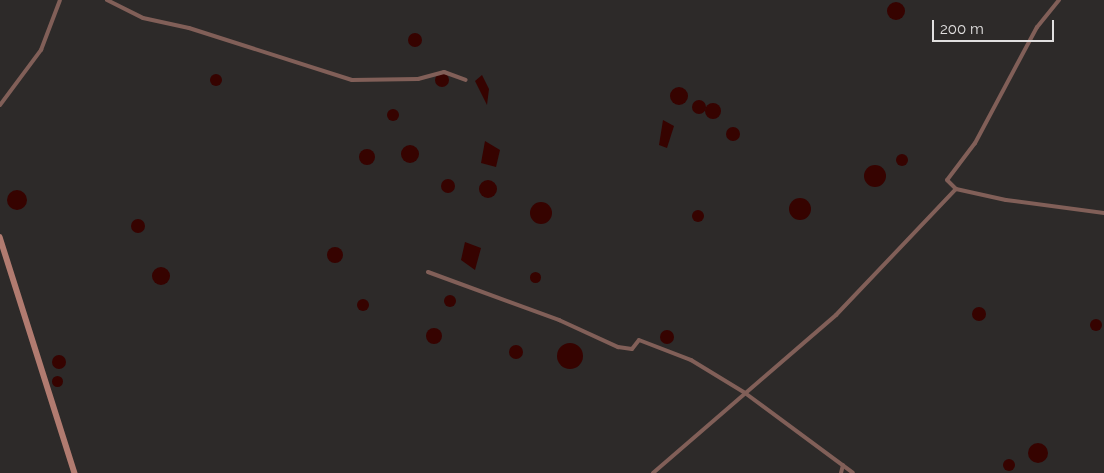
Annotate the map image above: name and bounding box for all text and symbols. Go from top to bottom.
scale bar [934,10,1056,42]
text: 200 m [940,20,984,38]

